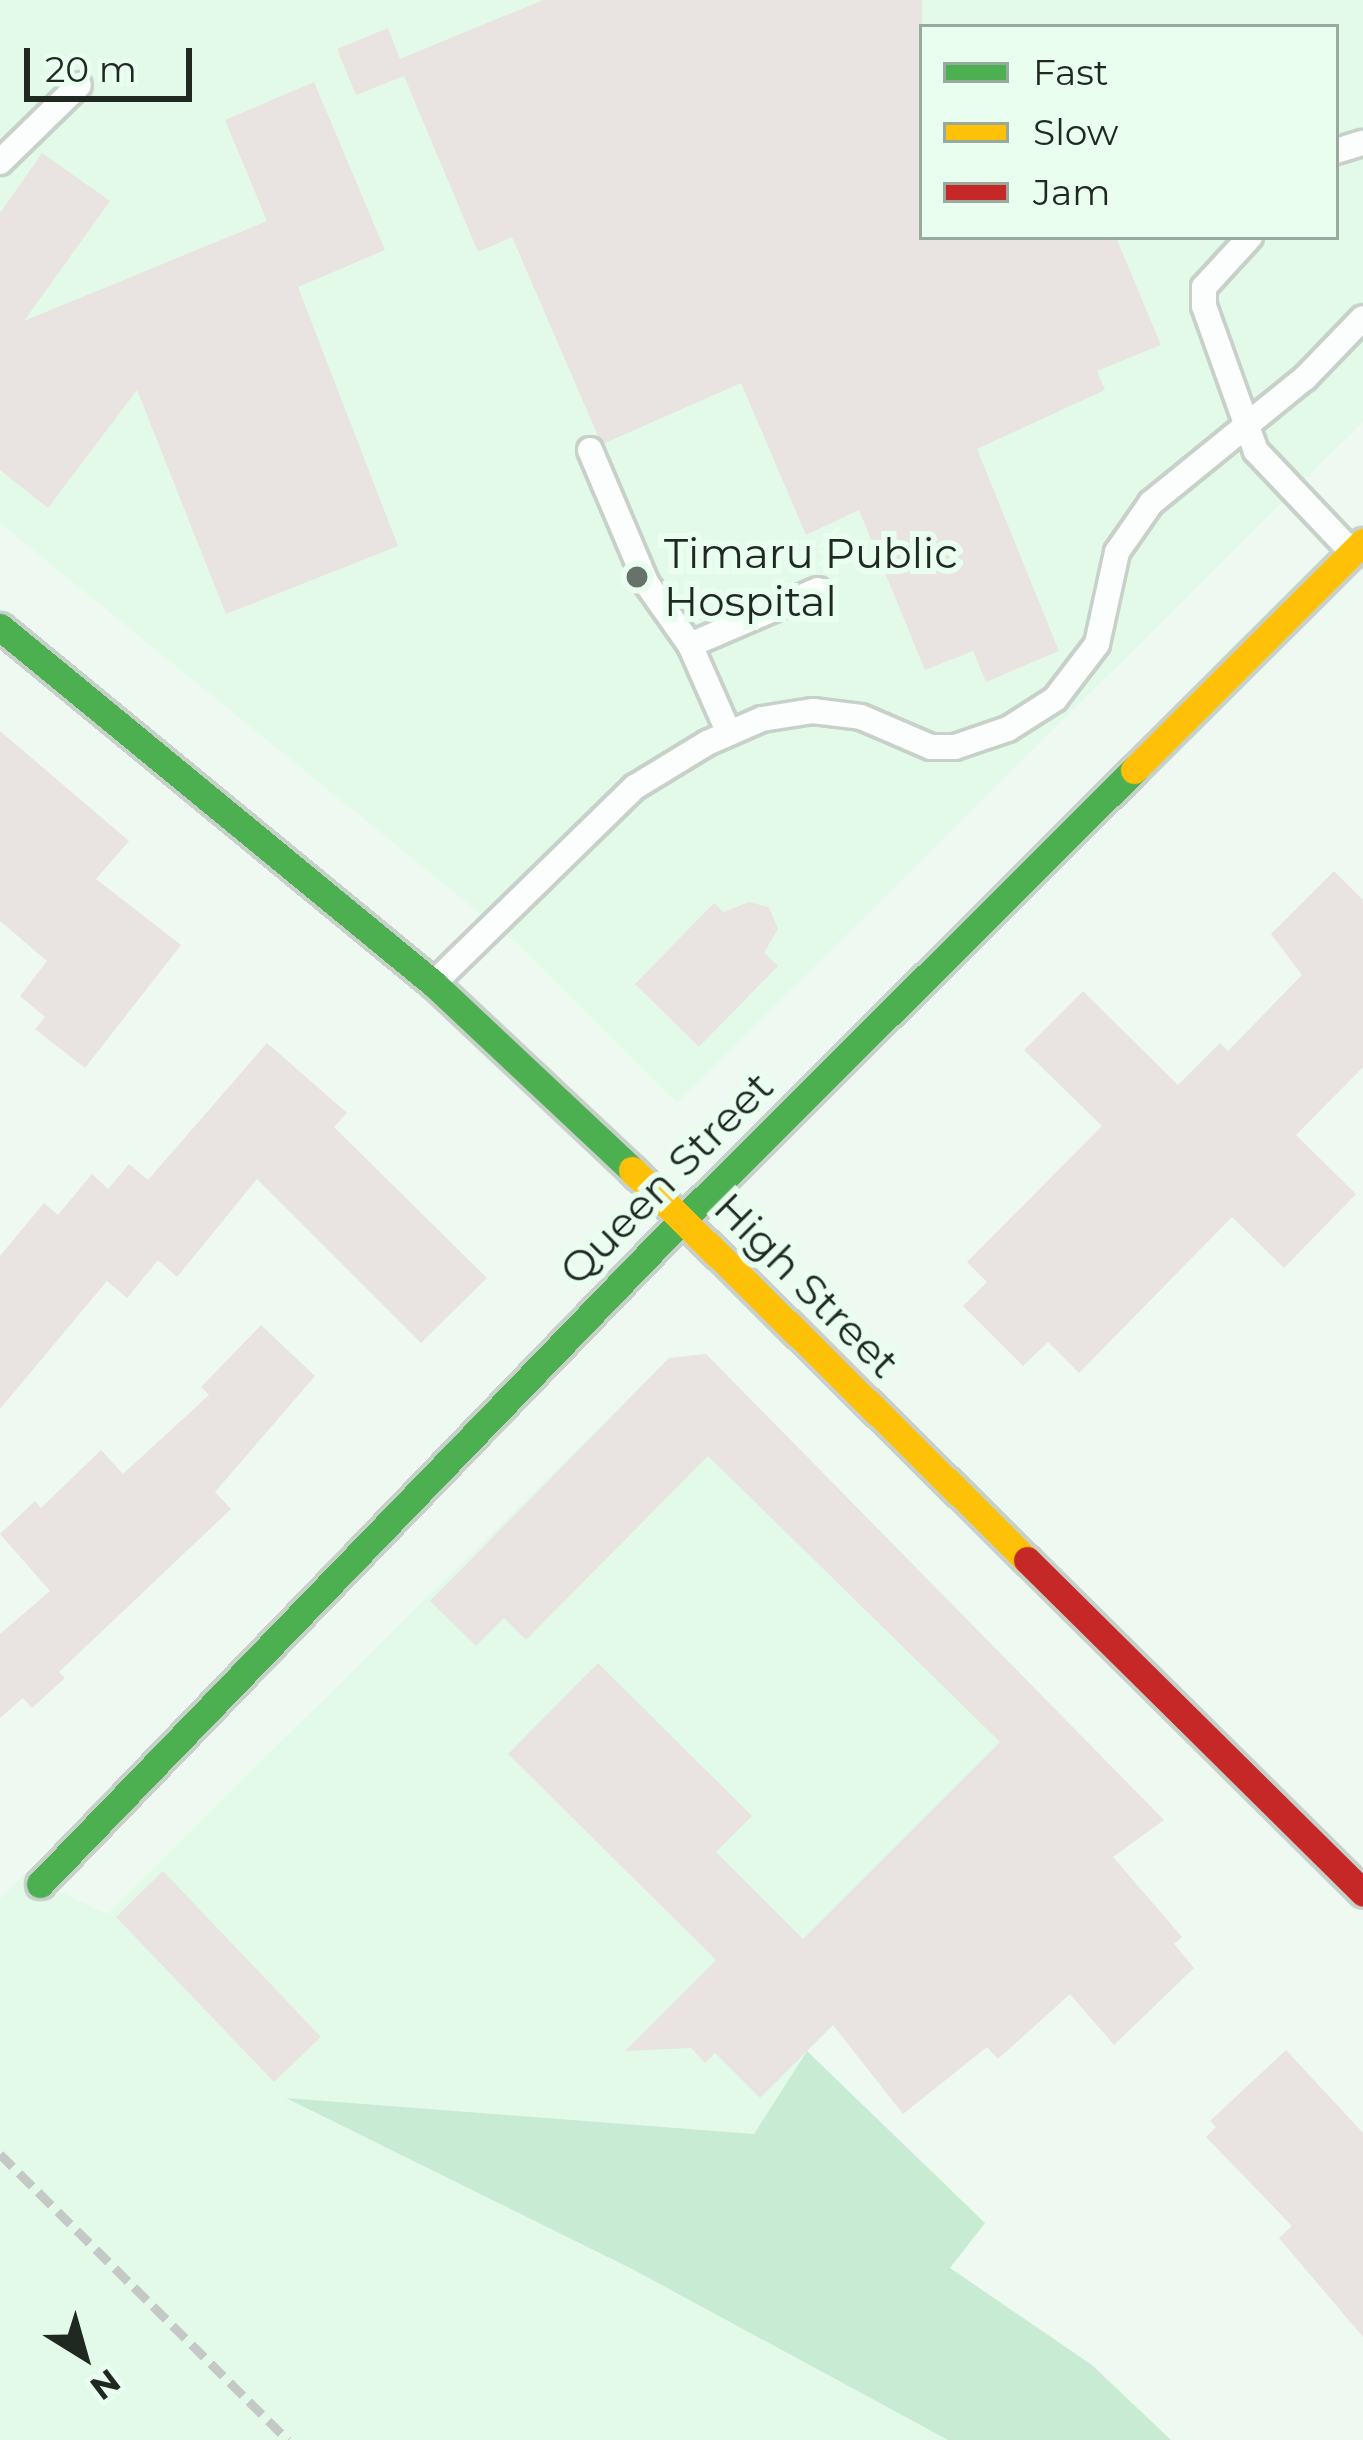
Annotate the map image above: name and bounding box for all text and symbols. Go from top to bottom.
scale bar [30,24,198,98]
legend [919,24,1339,240]
text: 20 m [45,47,137,91]
text: Fast [1033,50,1108,94]
text: Slow [1033,110,1119,154]
text: Jam [1033,170,1110,214]
place label: Timaru Public Hospital [664,528,958,626]
marker: Timaru Public Hospital [621,561,653,593]
street label: Queen Street [549,1061,783,1295]
street label: High Street [704,1182,910,1388]
north arrow [24,2296,144,2416]
text: N [83,2361,128,2409]

